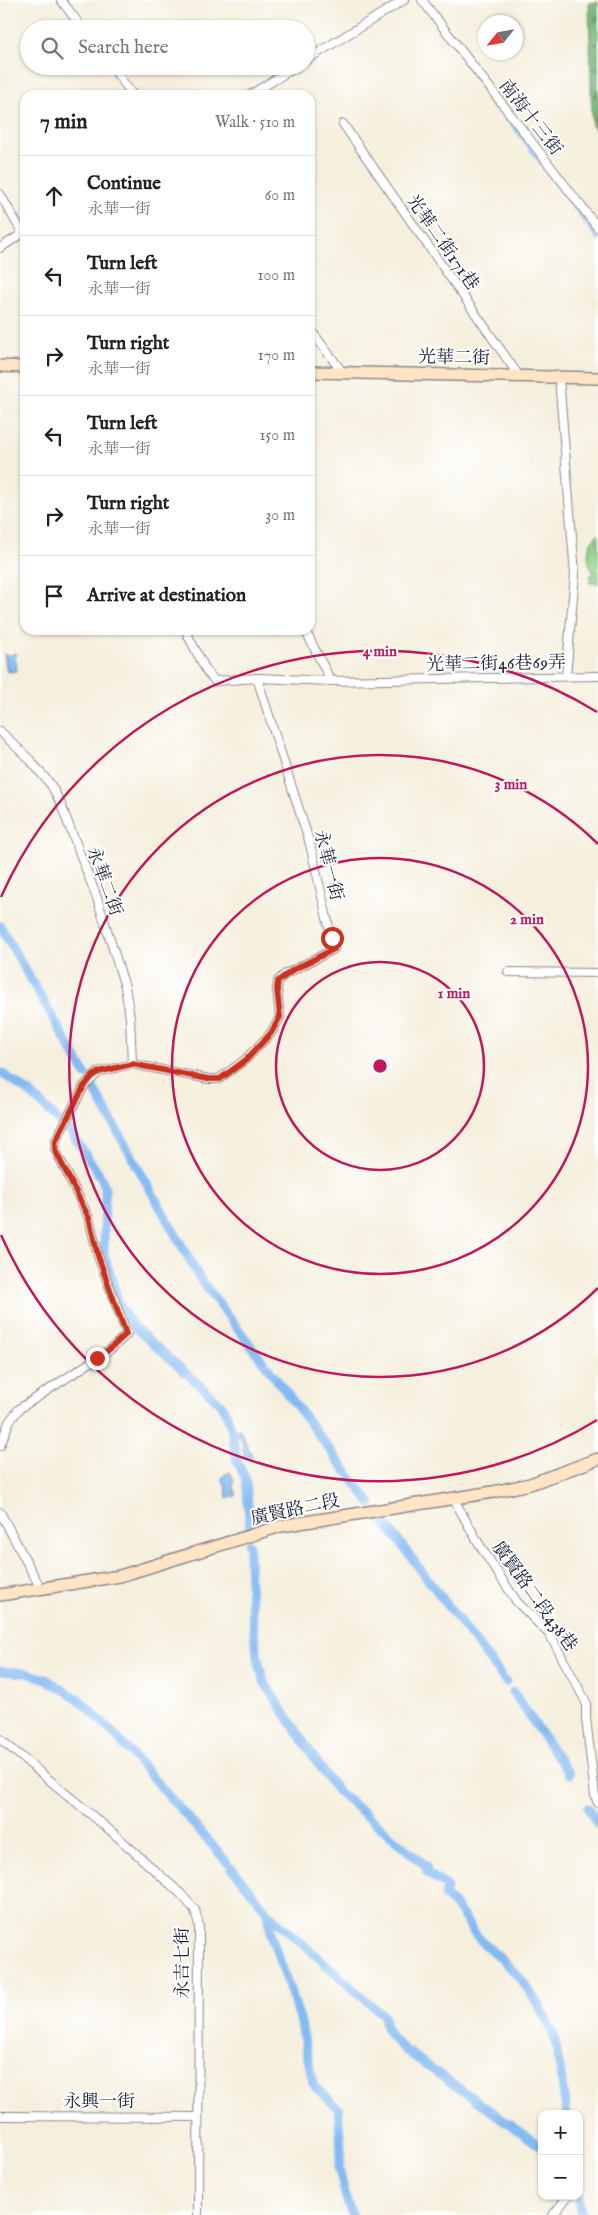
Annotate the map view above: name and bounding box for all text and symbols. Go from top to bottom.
north arrow [478,15,523,60]
search box [20,20,315,75]
icon: search [38,34,66,62]
text: Search here [78,36,169,60]
street label: 南海十三街 [493,75,567,160]
text: 7 min [40,109,87,136]
text: Walk · 510 m [215,113,295,133]
text: Continue [87,172,161,196]
icon: ahead [40,182,68,210]
text: 60 m [265,186,295,206]
street label: 光華二街171巷 [400,190,483,295]
text: 永華一街 [87,200,151,220]
text: Turn left [87,252,158,276]
icon: left [40,262,68,290]
text: 100 m [258,266,295,286]
text: 永華一街 [87,280,151,300]
text: Turn right [87,332,169,356]
icon: right [40,342,68,370]
text: 170 m [258,346,295,366]
street label: 光華二街 [418,346,490,371]
text: 永華一街 [87,360,151,380]
text: Turn left [87,412,158,436]
icon: left [40,422,68,450]
text: 150 m [260,426,295,446]
text: 永華一街 [87,440,151,460]
text: Turn right [87,492,169,516]
icon: right [40,502,68,530]
text: 30 m [265,506,295,526]
text: 永華一街 [87,520,151,540]
icon: arrive [40,582,68,610]
text: Arrive at destination [87,584,246,608]
text: 4 min [363,642,397,661]
street label: 光華二街46巷69弄 [426,652,566,677]
text: 3 min [495,775,527,794]
street label: 永華一街 [308,828,347,903]
street label: 永華二街 [80,844,127,919]
text: 2 min [510,910,544,929]
route start [321,927,344,950]
text: 1 min [438,984,470,1003]
centre of rings [371,1057,389,1075]
route end [86,1347,109,1370]
street label: 廣賢路二段 [249,1490,342,1531]
street label: 廣賢路二段438巷 [486,1537,581,1656]
street label: 永吉七街 [172,1927,195,1999]
street label: 永興一街 [63,2091,135,2114]
map controls [538,2110,583,2200]
button: + [538,2110,583,2155]
button: − [538,2155,583,2200]

